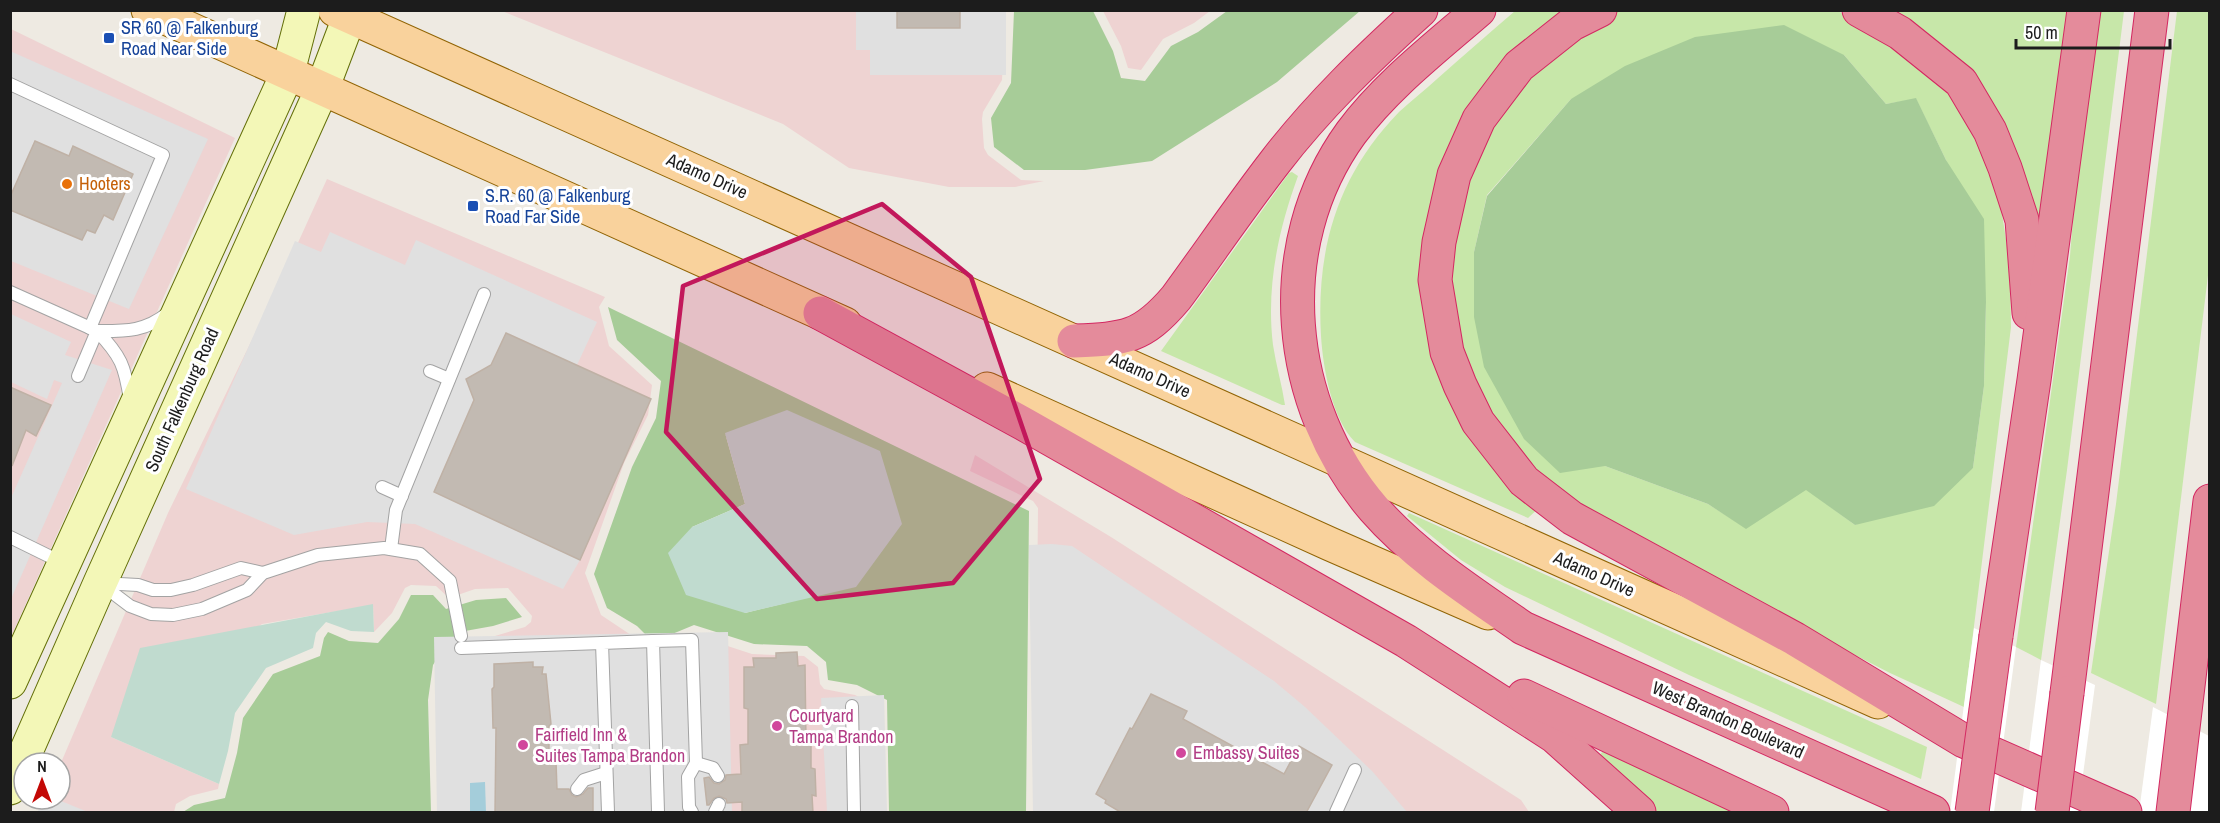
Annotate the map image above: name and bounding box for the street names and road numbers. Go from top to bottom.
street label: Adamo Drive [662,146,752,204]
street label: South Falkenburg Road [139,324,225,476]
street label: Adamo Drive [1105,345,1195,403]
street label: Adamo Drive [1549,544,1639,602]
street label: West Brandon Boulevard [1648,675,1808,764]

